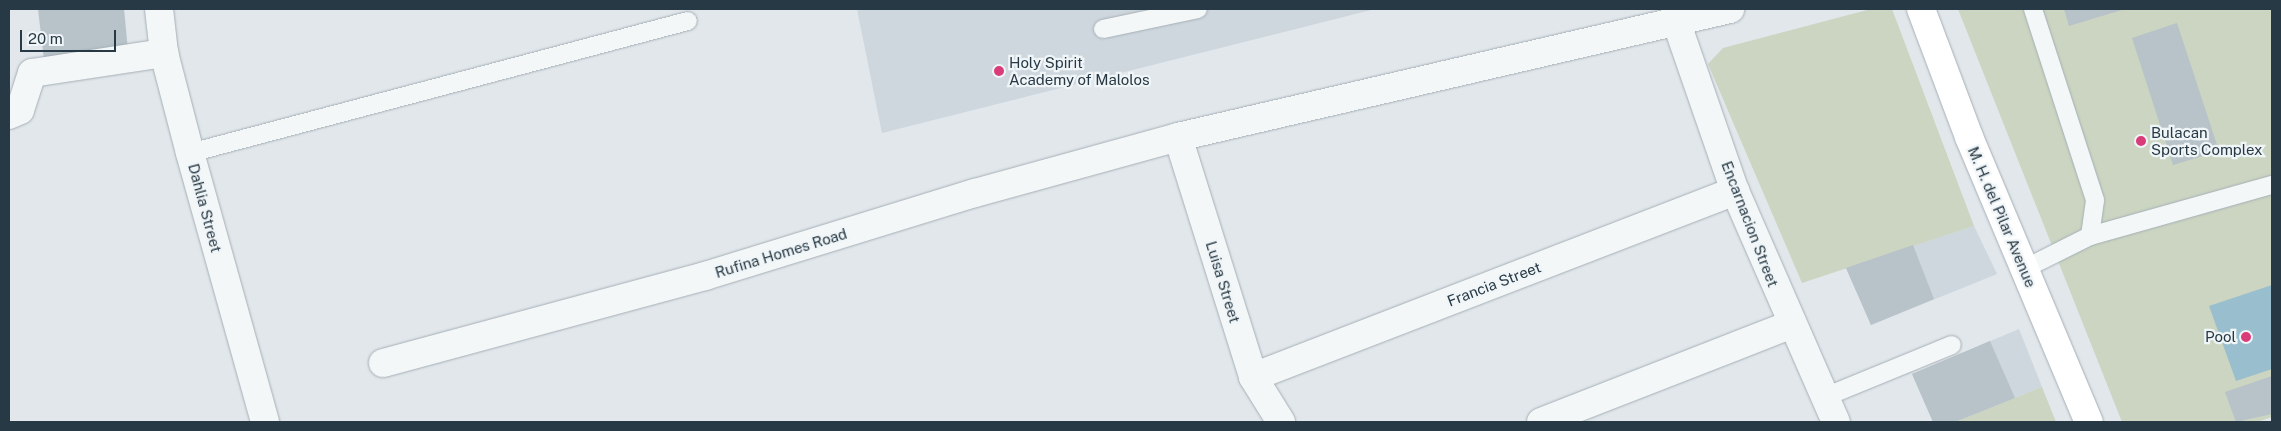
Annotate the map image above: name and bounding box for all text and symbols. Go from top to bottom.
scale bar [22,20,119,52]
text: 20 m [28,30,63,47]
place label: Holy Spirit Academy of Malolos [1009,53,1150,88]
marker: Holy Spirit Academy of Malolos [993,65,1005,77]
place label: Bulacan Sports Complex [2151,123,2262,158]
marker: Bulacan Sports Complex [2135,135,2147,147]
street label: M. H. del Pilar Avenue [1964,144,2040,290]
street label: Encarnacion Street [1718,159,1782,289]
street label: Dahlia Street [184,162,226,254]
street label: Rufina Homes Road [713,224,849,282]
street label: Luisa Street [1202,239,1244,325]
street label: Francia Street [1445,258,1543,310]
place label: Pool [2205,328,2236,346]
marker: Pool [2240,331,2252,343]

